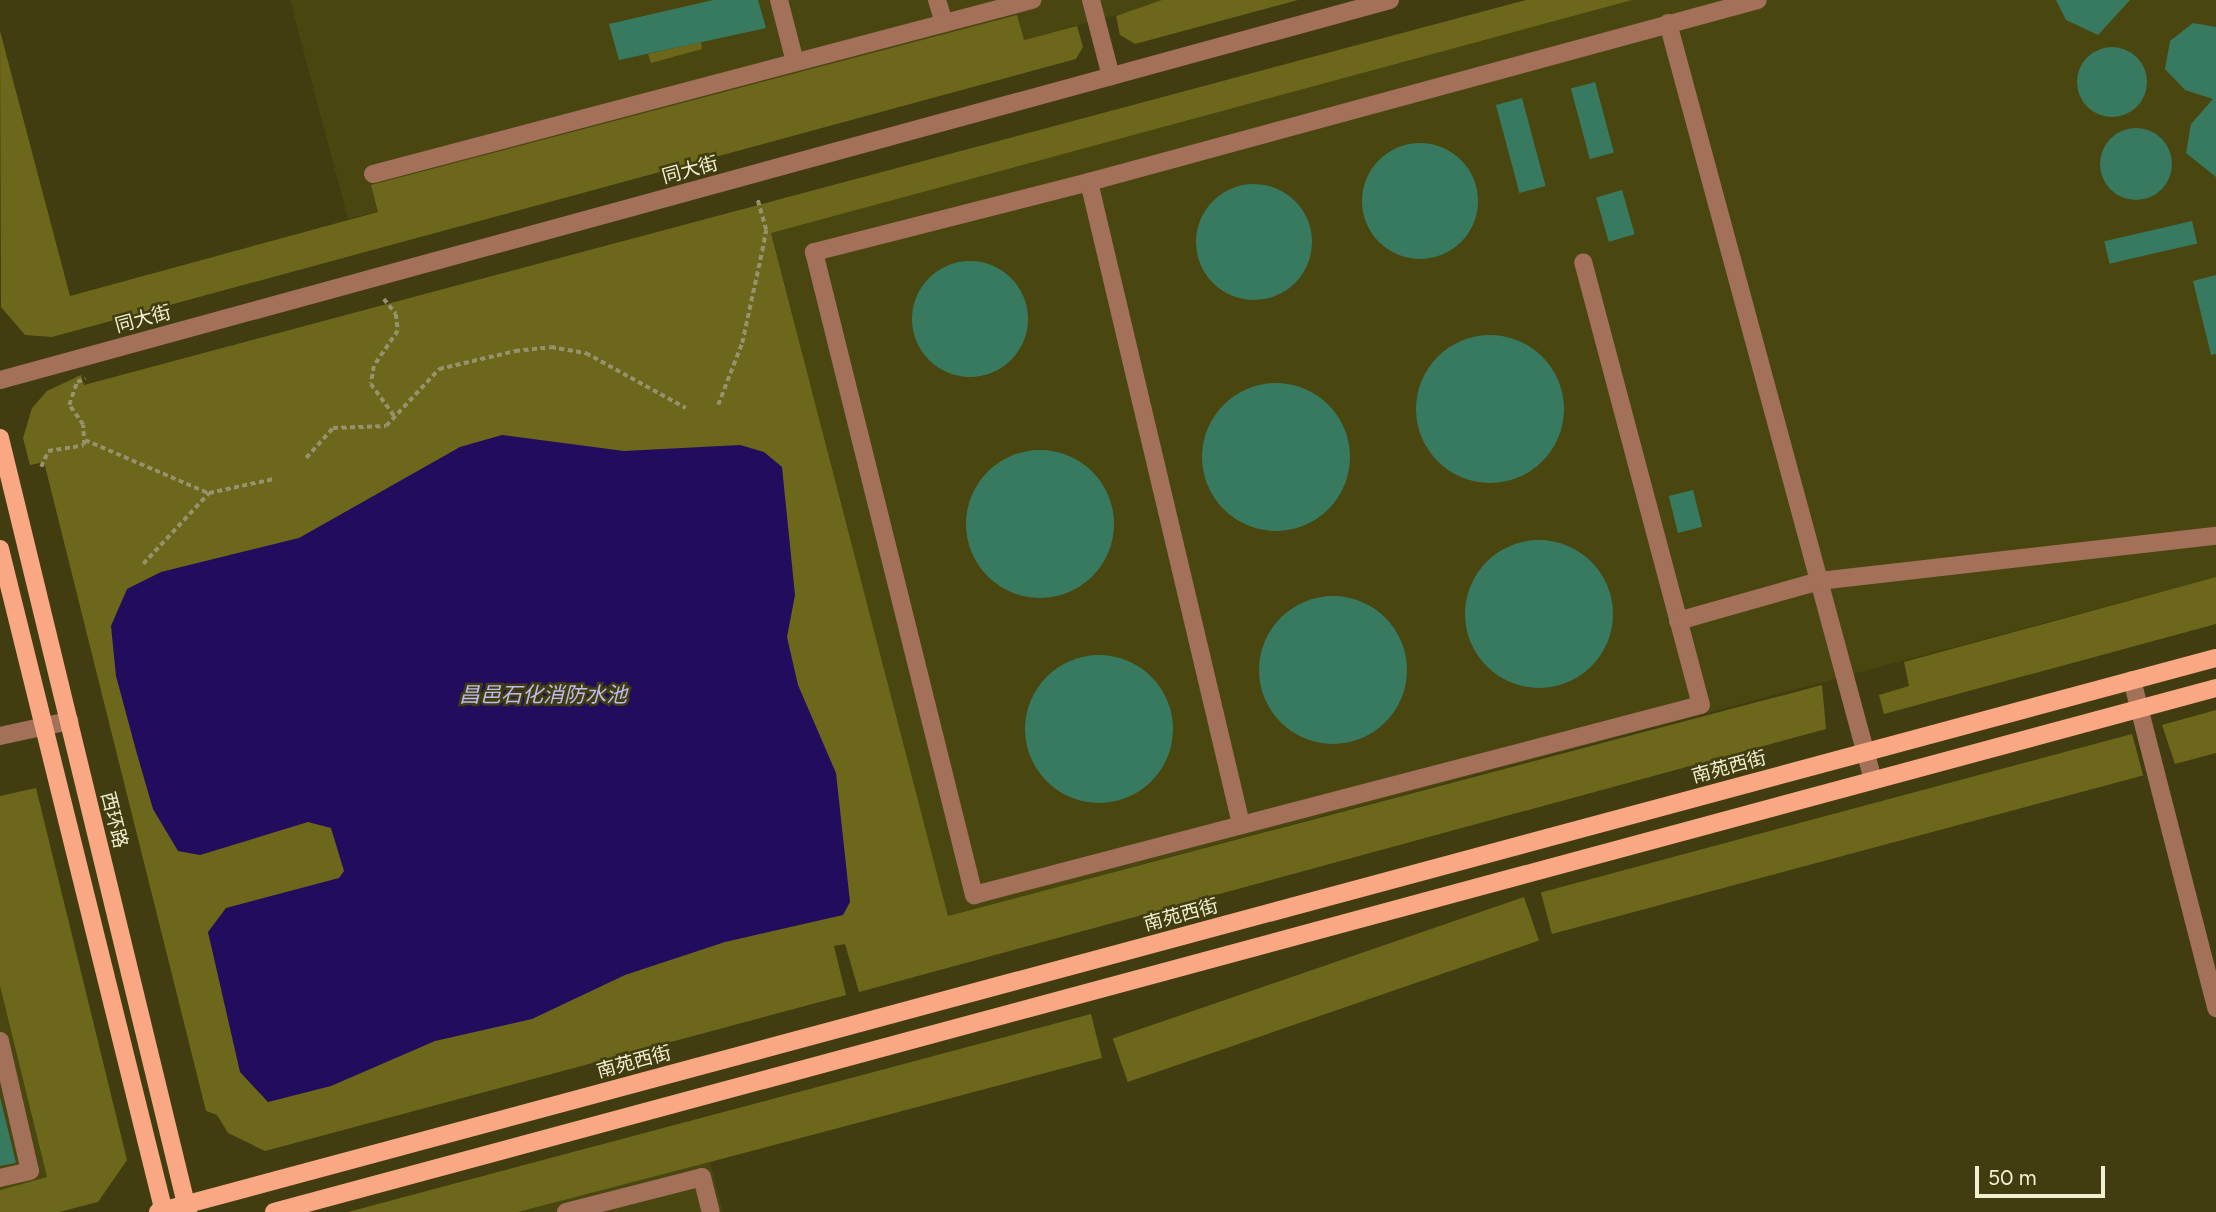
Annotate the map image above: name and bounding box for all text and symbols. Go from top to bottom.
street label: 同大街 [660,152,720,188]
street label: 同大街 [113,301,173,337]
water label: 昌邑石化消防水池 [459,682,627,708]
street label: 南苑西街 [1689,746,1769,788]
street label: 西环路 [96,790,132,850]
street label: 南苑西街 [1141,894,1221,936]
street label: 南苑西街 [594,1041,674,1083]
scale bar [1978,1152,2108,1196]
text: 50 m [1988,1165,2037,1190]

